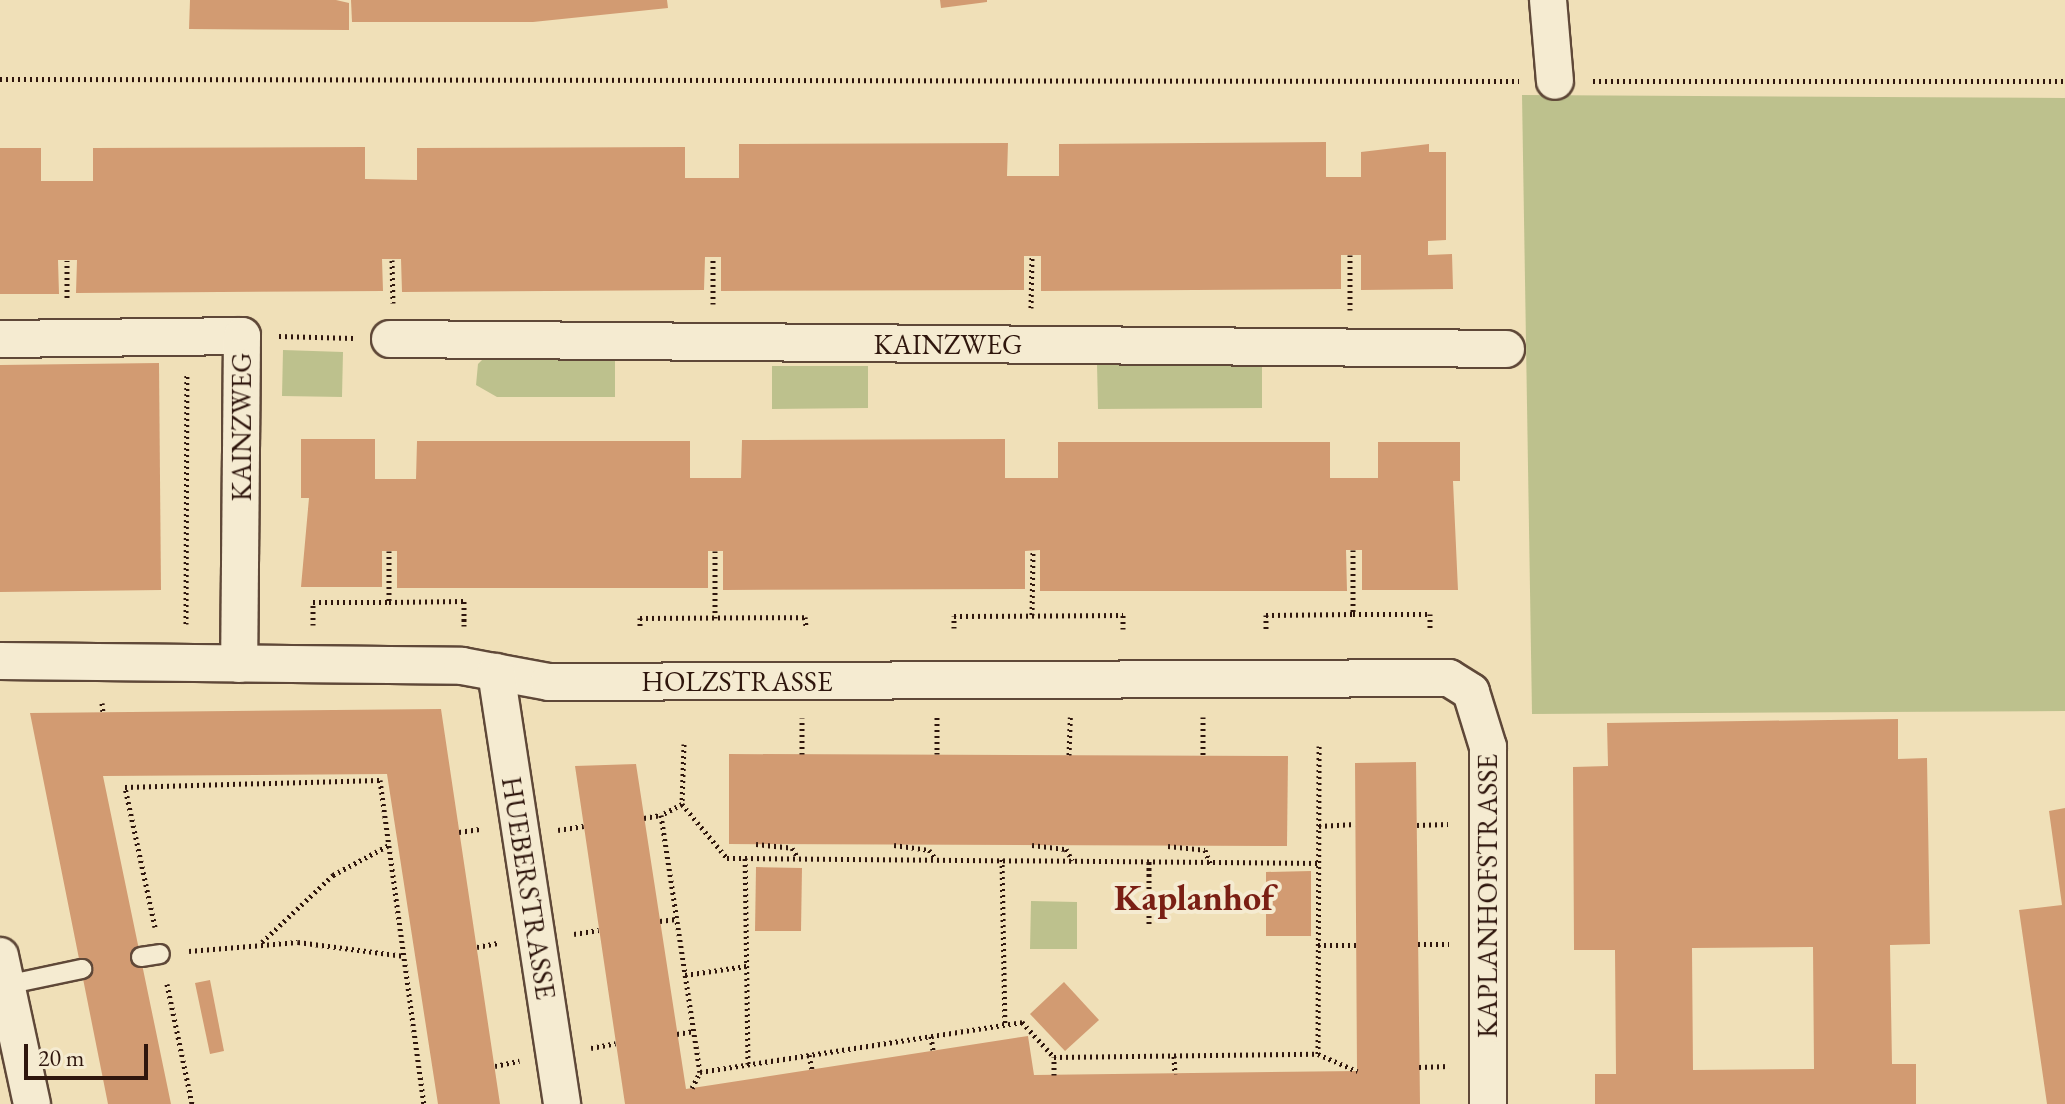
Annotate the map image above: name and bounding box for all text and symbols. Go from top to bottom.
street label: KAINZWEG [874,327,1022,361]
street label: KAINZWEG [224,353,258,501]
street label: HOLZSTRASSE [641,664,833,698]
street label: KAPLANHOFSTRASSE [1470,754,1504,1038]
street label: HUEBERSTRASSE [495,774,563,1002]
district label: Kaplanhof [1114,876,1274,920]
scale bar [28,1028,152,1078]
text: 20 m [38,1042,85,1073]

